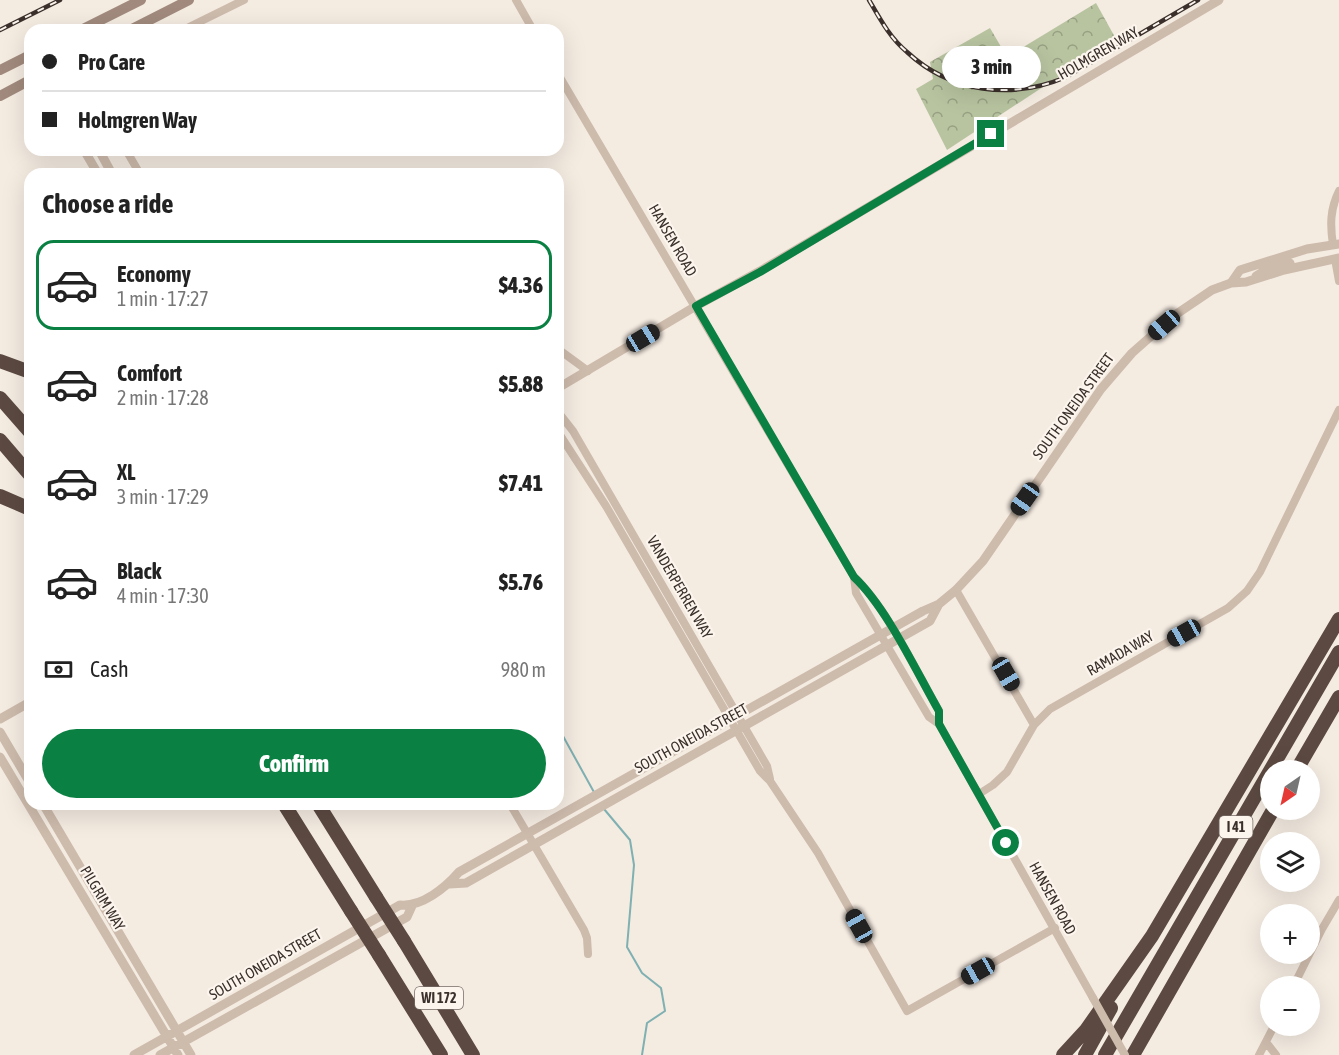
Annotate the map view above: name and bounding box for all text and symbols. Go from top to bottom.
street label: HOLMGREN WAY [1055,23,1141,83]
callout: 3 min [942,47,1040,89]
text: Pro Care [78,49,145,75]
text: 3 min [971,55,1012,78]
text: Holmgren Way [78,107,197,133]
route end [977,120,1004,147]
text: Choose a ride [42,188,174,219]
street label: HANSEN ROAD [646,201,700,279]
icon: car [45,258,99,312]
text: Economy [117,261,191,287]
text: $4.36 [499,272,543,298]
text: 1 min · 17:27 [117,287,209,310]
car [1145,306,1183,344]
car [623,321,663,355]
street label: SOUTH ONEIDA STREET [1029,349,1117,462]
icon: car [45,357,99,411]
text: Comfort [117,360,182,386]
text: $5.88 [499,371,543,397]
text: 2 min · 17:28 [117,386,209,409]
icon: car [45,456,99,510]
text: XL [117,459,135,485]
text: $7.41 [499,470,543,496]
car [1007,479,1043,519]
text: 3 min · 17:29 [117,485,209,508]
street label: VANDERPERREN WAY [644,533,716,642]
icon: car [45,555,99,609]
text: Black [117,558,161,584]
text: $5.76 [499,569,543,595]
text: 4 min · 17:30 [117,584,209,607]
car [1164,616,1204,650]
street label: RAMADA WAY [1084,627,1157,679]
icon: cash [42,653,75,686]
car [989,654,1023,694]
text: Cash [90,656,129,682]
text: 980 m [501,658,546,681]
street label: SOUTH ONEIDA STREET [631,700,751,776]
button: Confirm [42,729,546,798]
north arrow [1260,760,1320,820]
map controls [1260,760,1320,1036]
road number: I 41 [1220,816,1252,838]
route start [992,829,1019,856]
button: layers [1260,832,1320,892]
street label: HANSEN ROAD [1026,859,1080,937]
street label: PILGRIM WAY [77,863,129,933]
button: + [1260,904,1320,964]
car [842,906,876,946]
street label: SOUTH ONEIDA STREET [206,925,324,1003]
car [958,954,998,988]
button: − [1260,976,1320,1036]
road number: WI 172 [415,987,463,1009]

